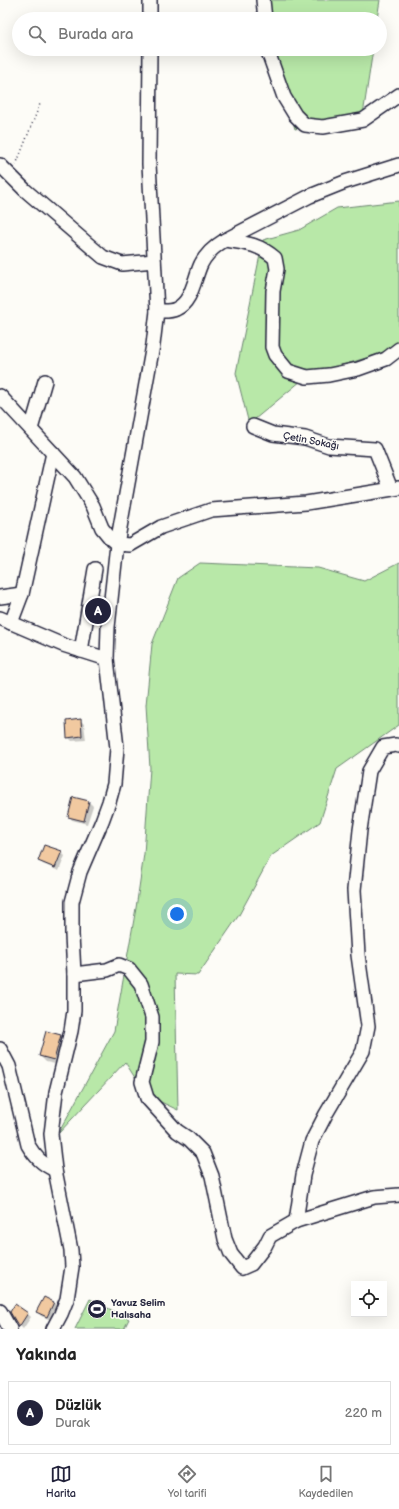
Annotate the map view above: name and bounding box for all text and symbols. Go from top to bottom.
search box [12,12,387,56]
icon: search [26,23,48,45]
text: Burada ara [58,25,133,44]
street label: Çetin Sokağı [282,430,340,452]
pin: A [85,596,111,626]
your location [167,904,187,924]
map controls [351,1281,387,1317]
button: locate [351,1281,387,1317]
place label: Yavuz Selim Halısaha [111,1297,166,1321]
sports icon: Yavuz Selim Halısaha [86,1298,108,1320]
text: Yakında [16,1345,77,1365]
text: Düzlük [55,1396,101,1415]
text: A [26,1405,34,1421]
text: 220 m [345,1405,382,1421]
text: Durak [55,1415,90,1431]
tab: Harita [46,1463,76,1500]
tab: Yol tarifi [168,1463,207,1500]
tab: Kaydedilen [298,1463,353,1500]

